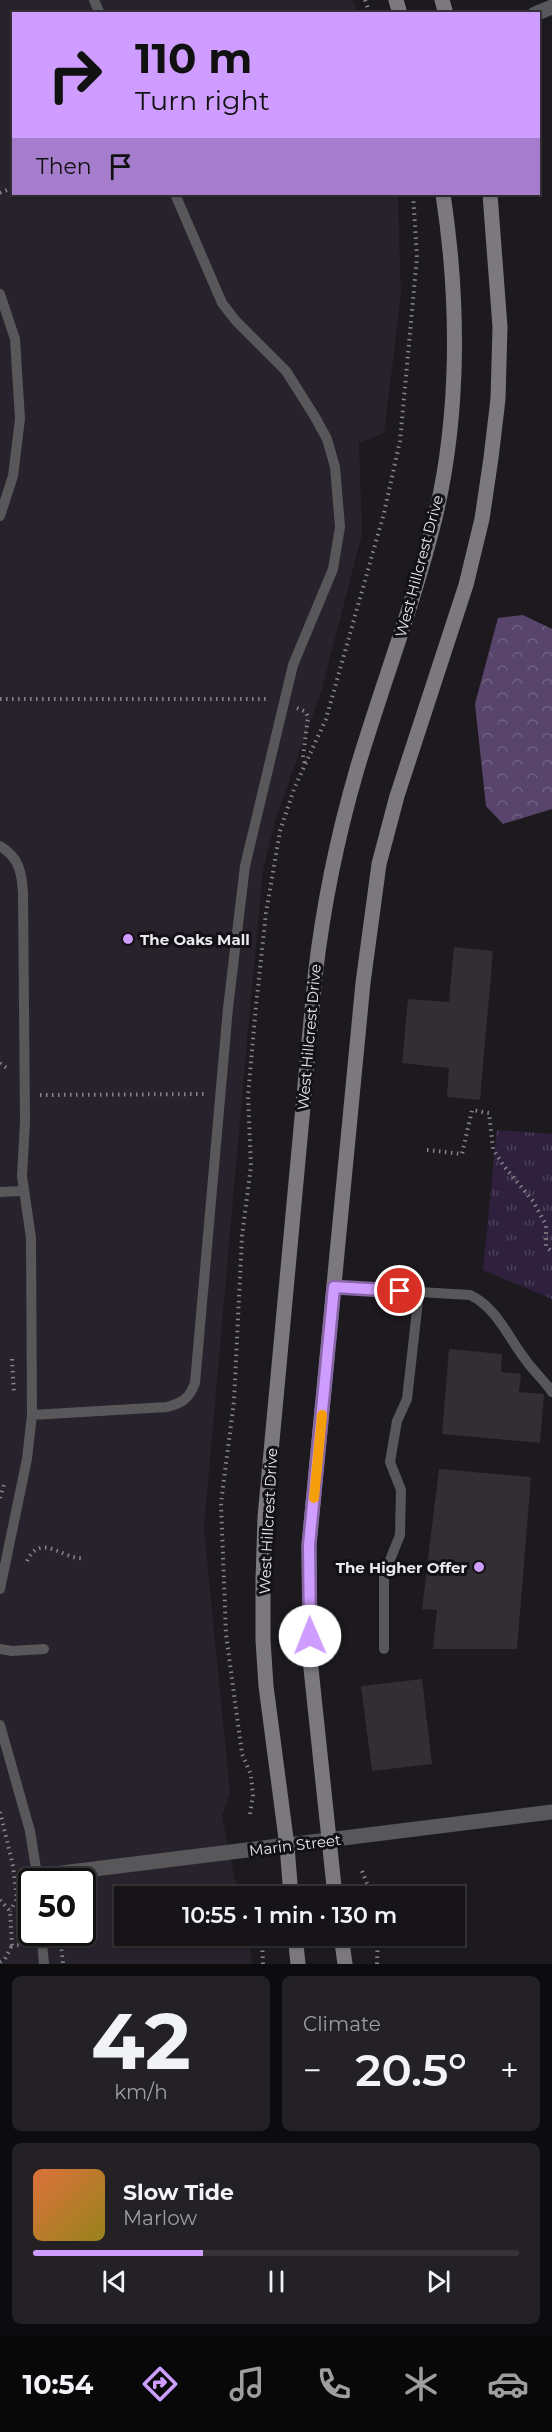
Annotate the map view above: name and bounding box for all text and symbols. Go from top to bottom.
text: 110 m [135,32,252,84]
icon: right [36,36,114,114]
text: Turn right [135,84,270,117]
icon: arrive [104,150,137,183]
text: Then [36,153,92,180]
street label: West Hillcrest Drive [391,493,447,639]
place label: The Oaks Mall [140,930,250,949]
marker: The Oaks Mall [121,932,135,946]
street label: West Hillcrest Drive [293,963,325,1111]
pin [374,1265,425,1316]
icon: arrive [383,1274,416,1307]
street label: West Hillcrest Drive [255,1447,281,1595]
place label: The Higher Offer [336,1558,468,1577]
marker: The Higher Offer [472,1560,486,1574]
position arrow [278,1604,342,1668]
street label: Marin Street [248,1830,342,1860]
speed limit sign: 50 [18,1868,96,1946]
text: 10:55 · 1 min · 130 m [182,1902,397,1929]
text: 42 [91,1993,191,2089]
text: Climate [303,2012,381,2036]
text: 20.5° [355,2042,467,2097]
text: − [303,2050,322,2090]
text: + [500,2050,519,2090]
text: km/h [114,2080,168,2104]
text: Slow Tide [123,2179,234,2206]
text: Marlow [123,2206,197,2230]
icon: previous [98,2265,131,2298]
icon: pause [260,2265,293,2298]
icon: next [422,2265,455,2298]
icon: directions [139,2363,181,2405]
icon: music [226,2363,268,2405]
icon: phone [313,2363,355,2405]
icon: climate [400,2363,442,2405]
icon: car [487,2363,529,2405]
text: 10:54 [23,2368,93,2401]

